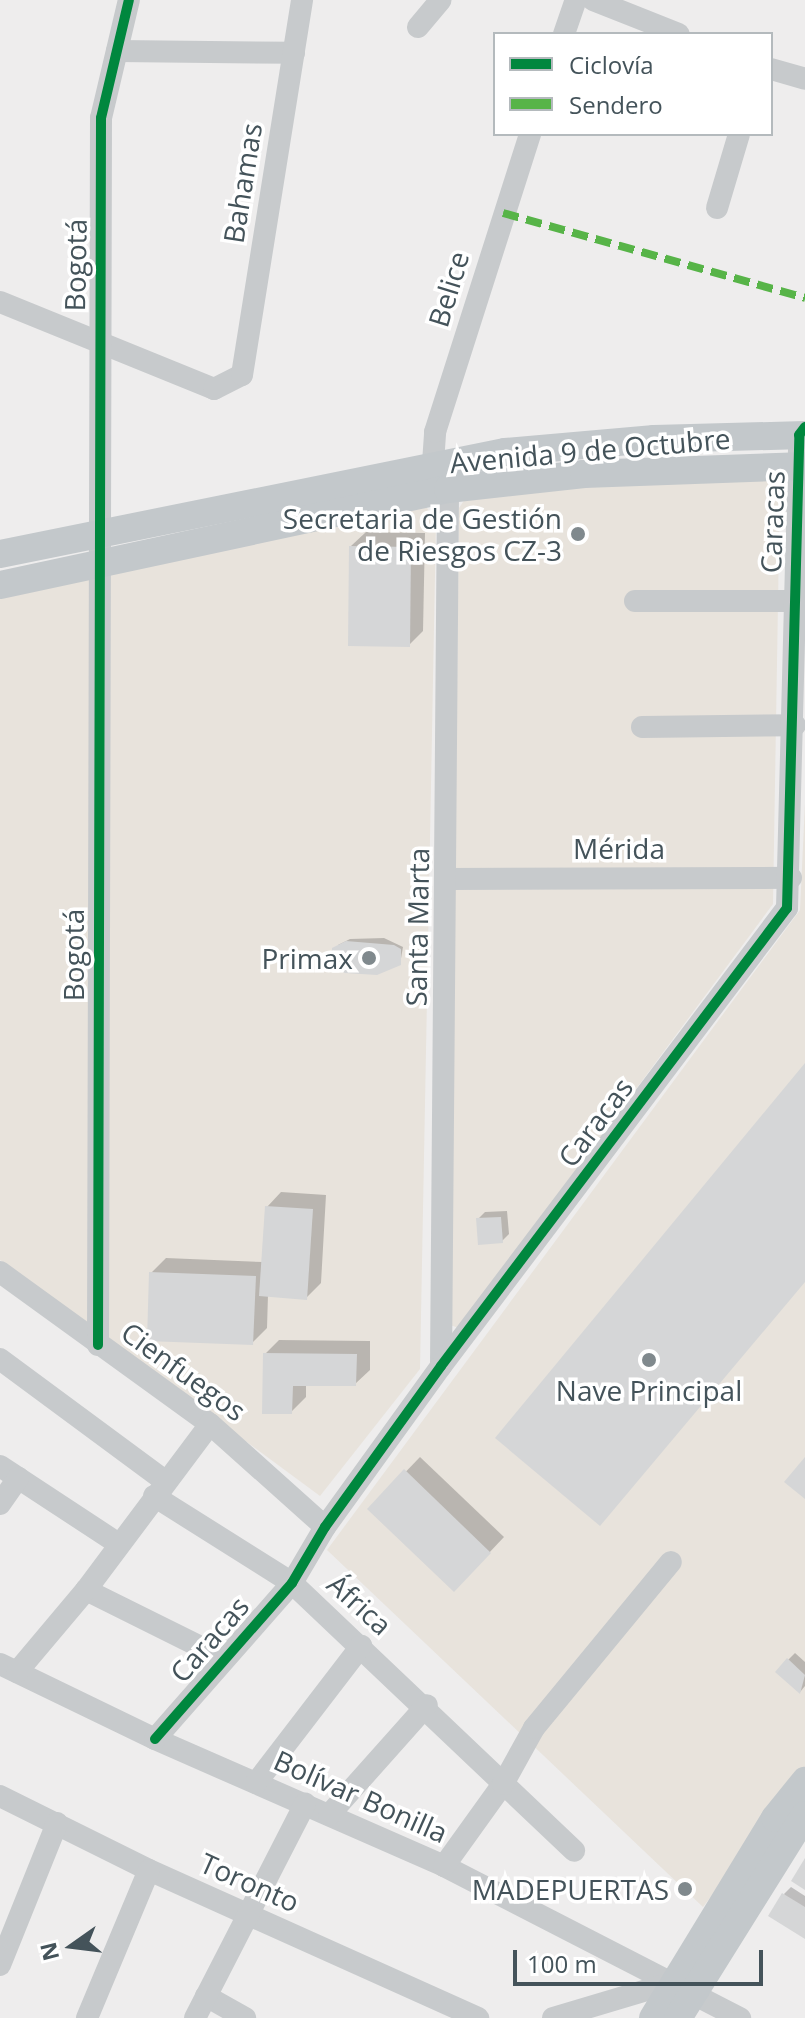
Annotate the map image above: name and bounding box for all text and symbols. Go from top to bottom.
legend [493,32,773,136]
text: Ciclovía [569,48,654,81]
text: Sendero [569,88,663,121]
street label: Bahamas [216,121,268,245]
street label: Bogotá [57,218,93,312]
street label: Belice [421,247,475,331]
street label: Avenida 9 de Octubre [448,421,732,479]
street label: Caracas [753,470,791,574]
place label: Secretaria de Gestión de Riesgos CZ-3 [283,501,562,567]
marker: Secretaria de Gestión de Riesgos CZ-3 [569,525,587,543]
street label: Mérida [573,831,665,865]
street label: Santa Marta [399,847,435,1007]
street label: Bogotá [56,909,90,1001]
place label: Primax [262,941,353,975]
marker: Primax [360,949,378,967]
street label: Caracas [551,1071,639,1173]
street label: Cienfuegos [115,1315,253,1427]
marker: Nave Principal [640,1351,658,1369]
place label: Nave Principal [556,1373,742,1407]
street label: África [321,1567,399,1641]
street label: Caracas [163,1589,255,1689]
street label: Bolívar Bonilla [269,1743,453,1849]
street label: Toronto [195,1845,305,1919]
place label: MADEPUERTAS [472,1872,669,1906]
marker: MADEPUERTAS [676,1880,694,1898]
north arrow [32,1906,112,1986]
scale bar [517,1934,767,1984]
text: N [32,1940,65,1964]
text: 100 m [527,1947,597,1980]

